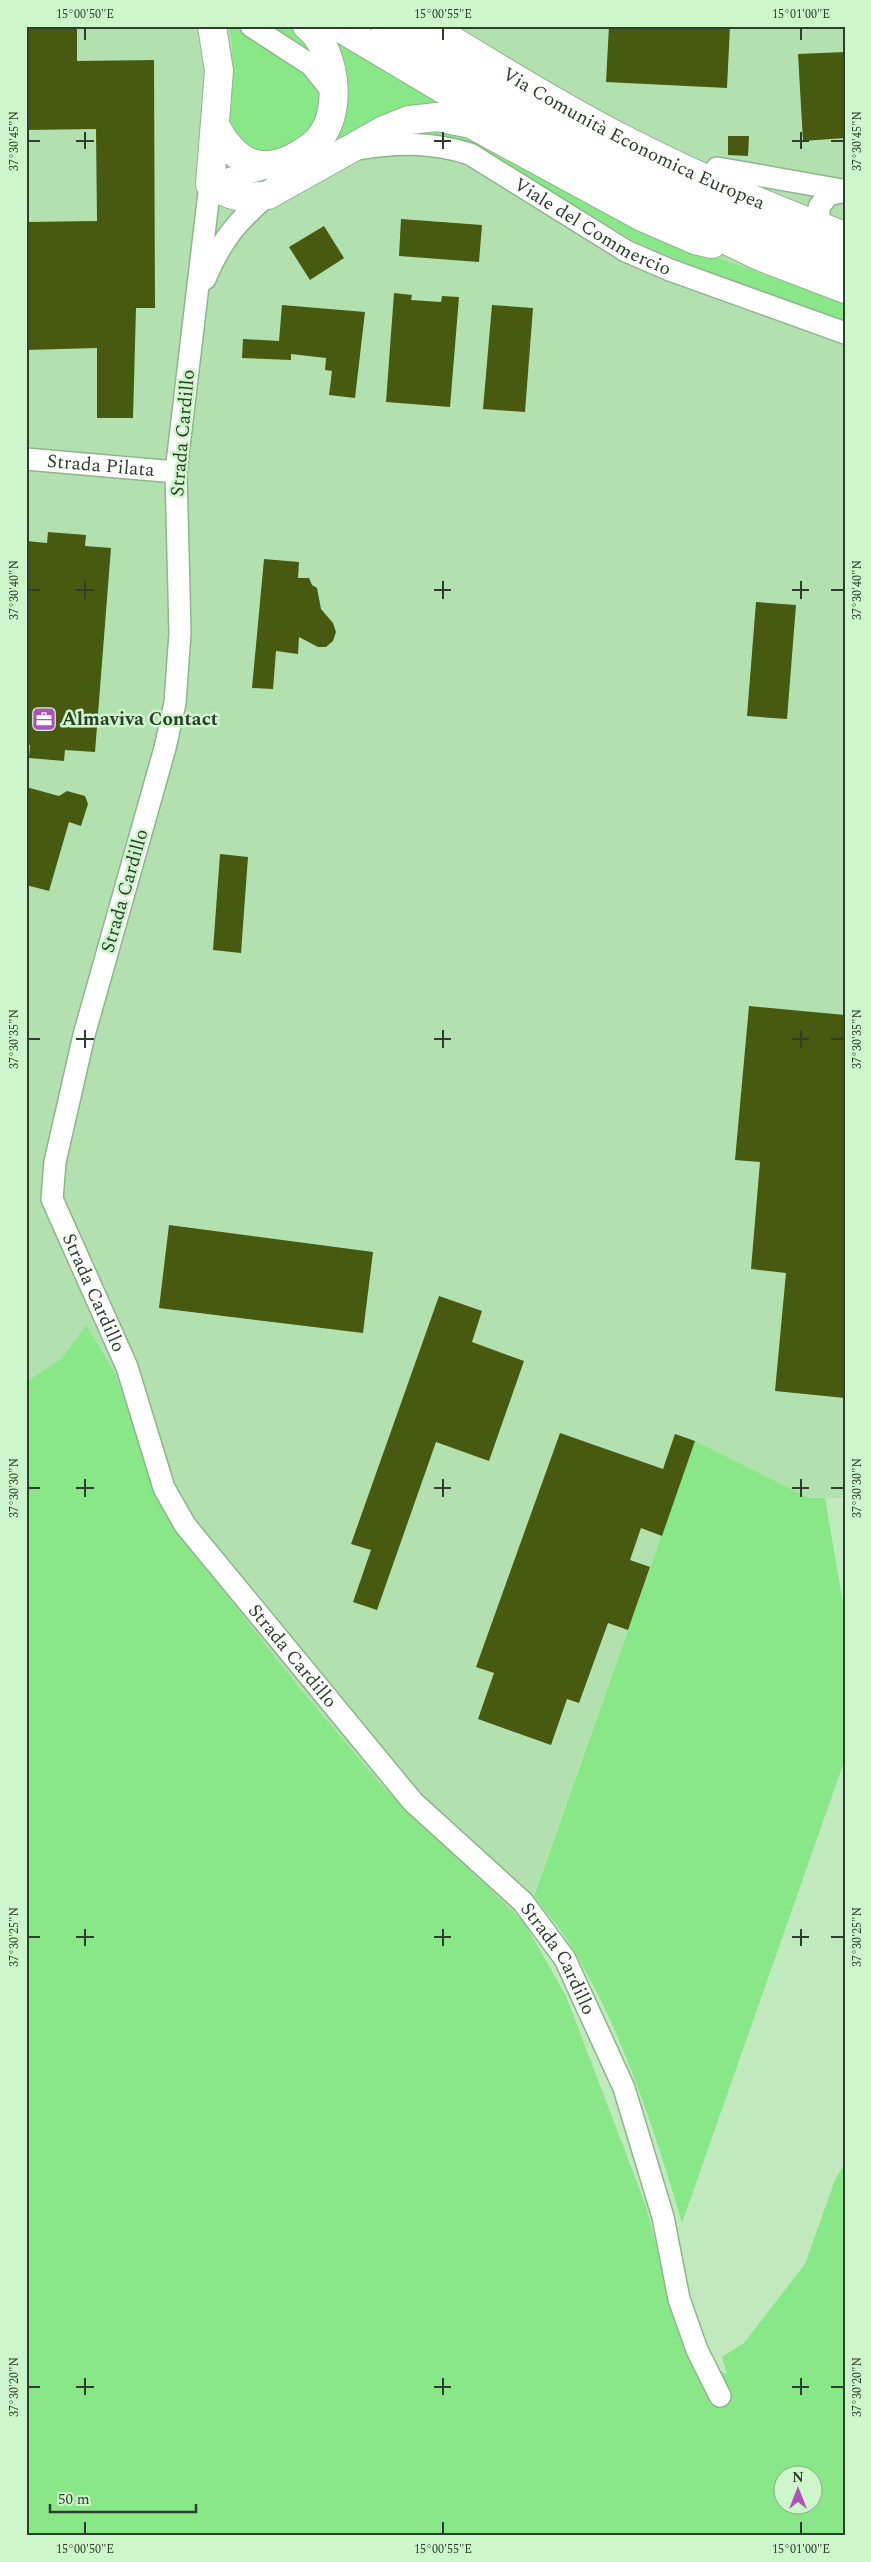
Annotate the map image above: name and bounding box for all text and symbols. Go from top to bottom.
text: 15°00'50"E [56,5,114,24]
text: 15°00'55"E [414,5,472,24]
text: 15°01'00"E [772,5,830,24]
street label: Via Comunità Economica Europea [497,60,770,218]
text: 37°30'45"N [5,111,24,171]
text: 37°30'45"N [848,111,867,171]
street label: Viale del Commercio [508,170,676,283]
street label: Strada Cardillo [163,368,203,498]
street label: Strada Pilata [46,446,156,485]
text: 37°30'40"N [5,560,24,620]
text: 37°30'40"N [848,560,867,620]
place label: Almaviva Contact [62,705,218,734]
office icon: Almaviva Contact [31,706,57,732]
street label: Strada Cardillo [93,826,157,956]
text: 37°30'35"N [5,1009,24,1069]
text: 37°30'35"N [848,1009,867,1069]
street label: Strada Cardillo [55,1228,133,1357]
text: 37°30'30"N [5,1458,24,1518]
text: 37°30'30"N [848,1458,867,1518]
street label: Strada Cardillo [241,1597,344,1714]
street label: Strada Cardillo [513,1896,603,2020]
text: 37°30'25"N [5,1907,24,1967]
text: 37°30'25"N [848,1907,867,1967]
text: 37°30'20"N [5,2357,24,2417]
text: 37°30'20"N [848,2357,867,2417]
north arrow [774,2464,824,2514]
text: N [792,2467,804,2488]
scale bar [50,2482,196,2514]
text: 50 m [58,2488,90,2511]
text: 15°00'50"E [56,2540,114,2559]
text: 15°00'55"E [414,2540,472,2559]
text: 15°01'00"E [772,2540,830,2559]

